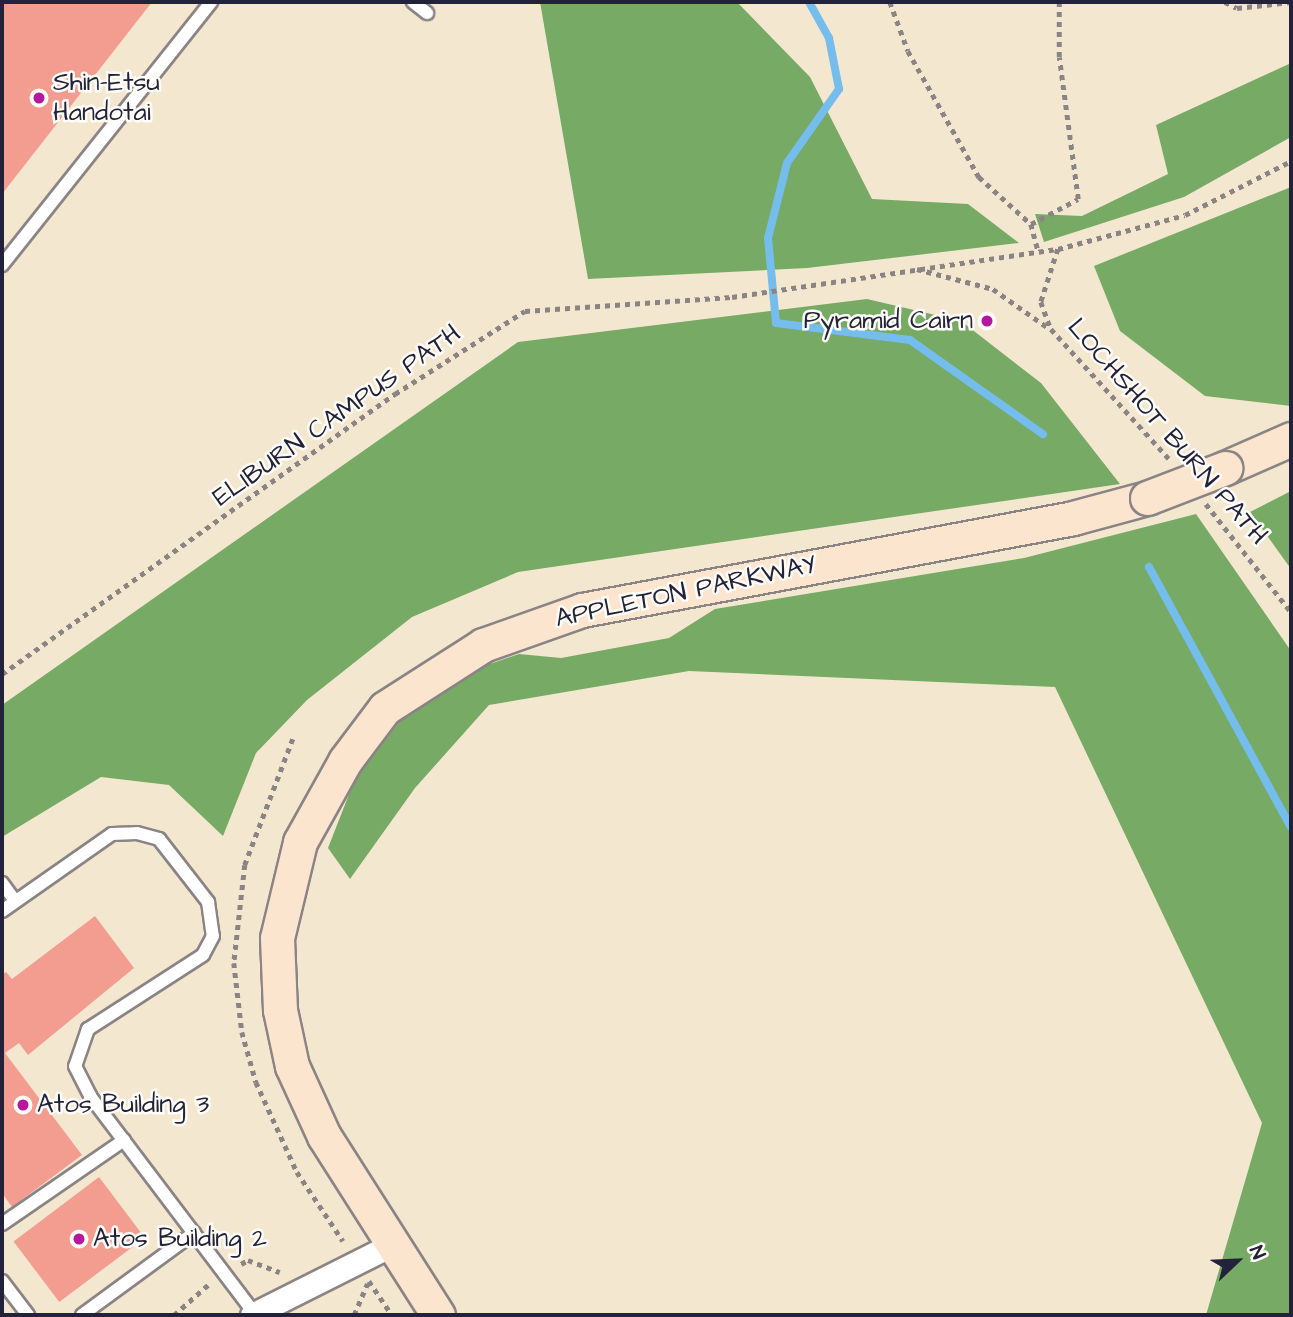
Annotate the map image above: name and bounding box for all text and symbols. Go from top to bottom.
place label: Shin-Etsu Handotai [53,67,160,128]
marker: Shin-Etsu Handotai [31,90,47,106]
place label: Pyramid Cairn [804,305,973,337]
marker: Pyramid Cairn [979,313,995,329]
street label: LOCHSHOT BURN PATH [1060,313,1274,551]
street label: ELIBURN CAMPUS PATH [207,318,467,514]
street label: APPLETON PARKWAY [553,549,819,635]
place label: Atos Building 3 [37,1089,209,1121]
marker: Atos Building 3 [15,1097,31,1113]
place label: Atos Building 2 [93,1223,267,1255]
north arrow [1202,1226,1272,1296]
marker: Atos Building 2 [71,1231,87,1247]
text: N [1242,1242,1272,1263]

